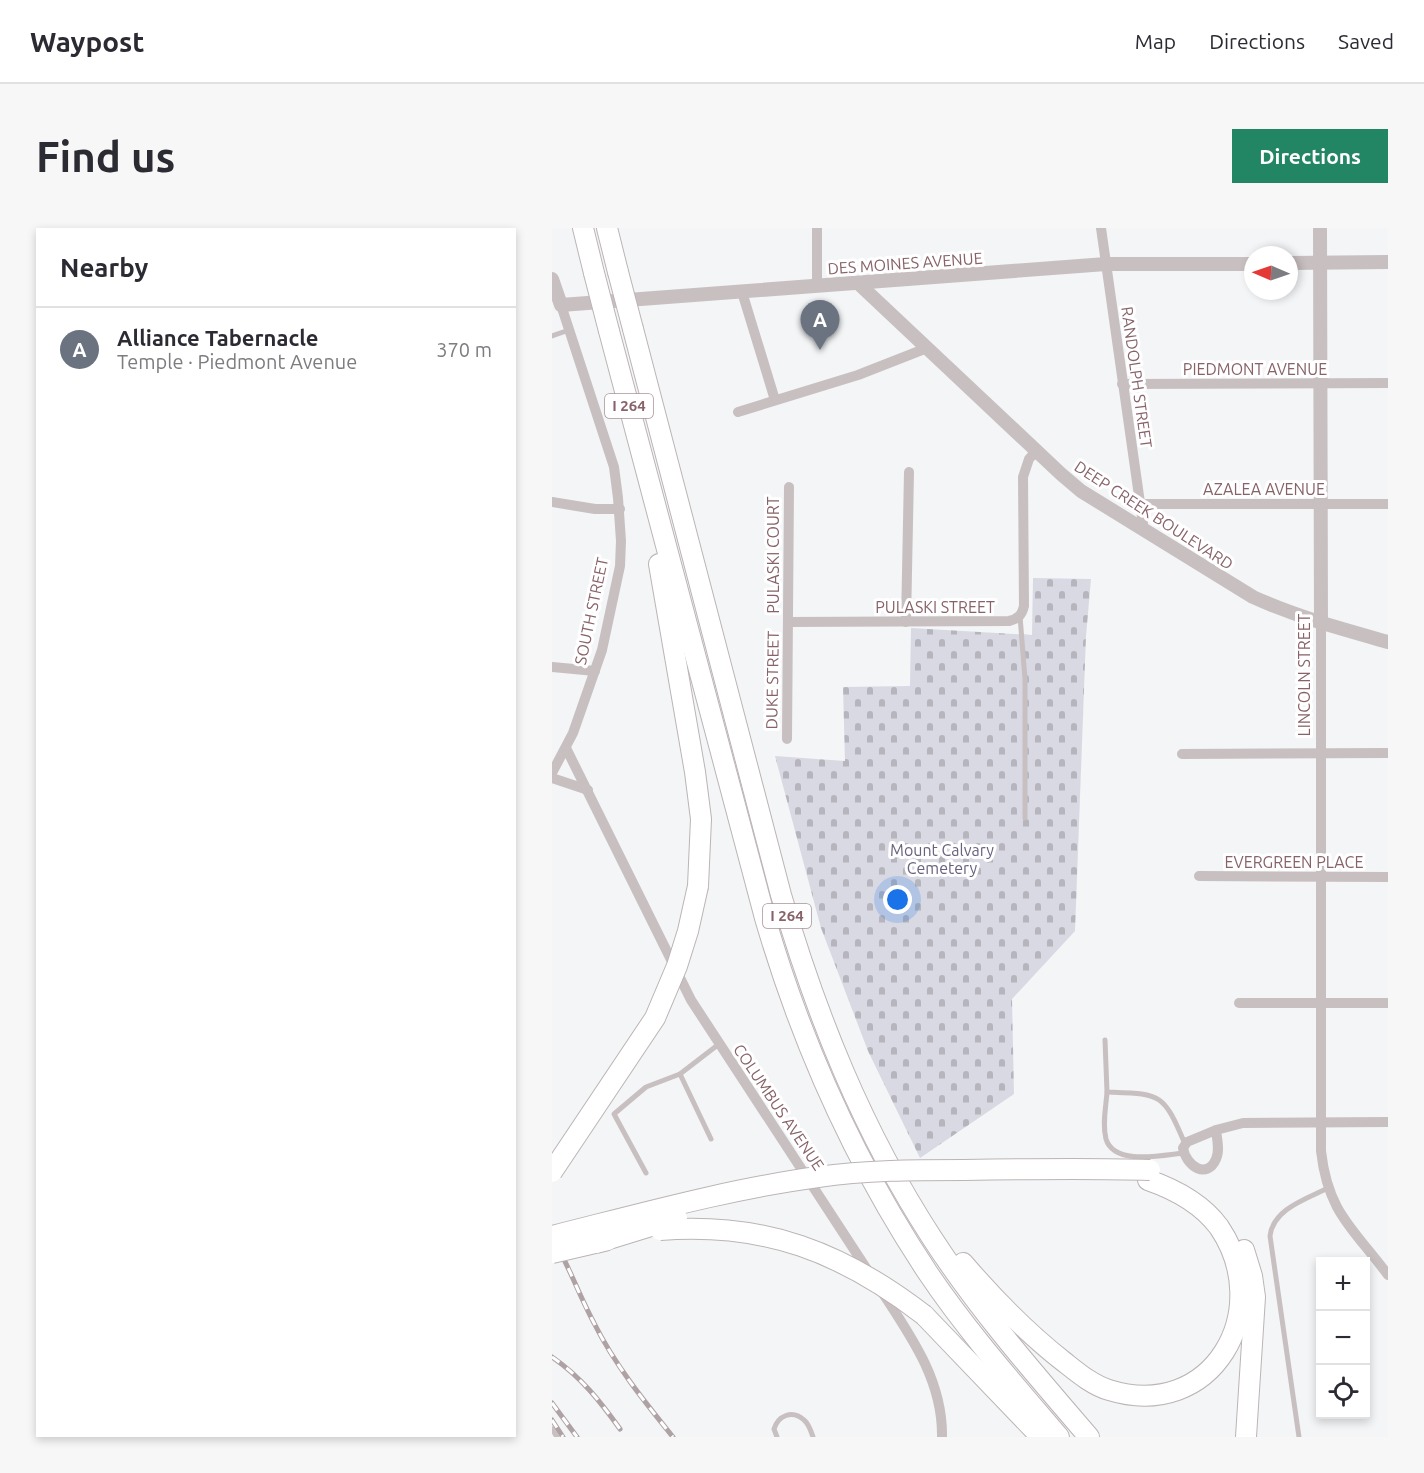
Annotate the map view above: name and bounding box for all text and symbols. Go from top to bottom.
text: Waypost [30,26,144,57]
text: Map [1135,29,1176,53]
text: Directions [1209,29,1305,53]
text: Saved [1338,29,1394,53]
button: Directions [1232,129,1388,183]
text: Find us [36,133,175,180]
north arrow [1244,246,1298,300]
street label: DES MOINES AVENUE [827,249,983,277]
text: Nearby [60,253,148,282]
pin: A [800,300,840,350]
street label: RANDOLPH STREET [1118,305,1156,449]
text: Alliance Tabernacle [117,325,319,350]
text: A [72,338,87,361]
text: 370 m [436,338,492,361]
text: Temple · Piedmont Avenue [117,350,357,373]
street label: PIEDMONT AVENUE [1183,360,1327,378]
road number: I 264 [605,394,653,418]
street label: DEEP CREEK BOULEVARD [1071,457,1237,573]
street label: AZALEA AVENUE [1203,480,1325,498]
street label: PULASKI COURT [764,496,782,614]
street label: SOUTH STREET [571,555,611,666]
street label: PULASKI STREET [875,598,995,616]
street label: LINCOLN STREET [1295,613,1313,737]
street label: DUKE STREET [762,630,782,730]
park label: Mount Calvary Cemetery [890,841,994,877]
street label: EVERGREEN PLACE [1225,853,1363,871]
your location [883,885,912,914]
road number: I 264 [763,904,811,928]
street label: COLUMBUS AVENUE [730,1041,828,1173]
map controls [1316,1257,1370,1419]
button: + [1316,1257,1370,1311]
button: − [1316,1311,1370,1365]
button: locate [1316,1365,1370,1419]

